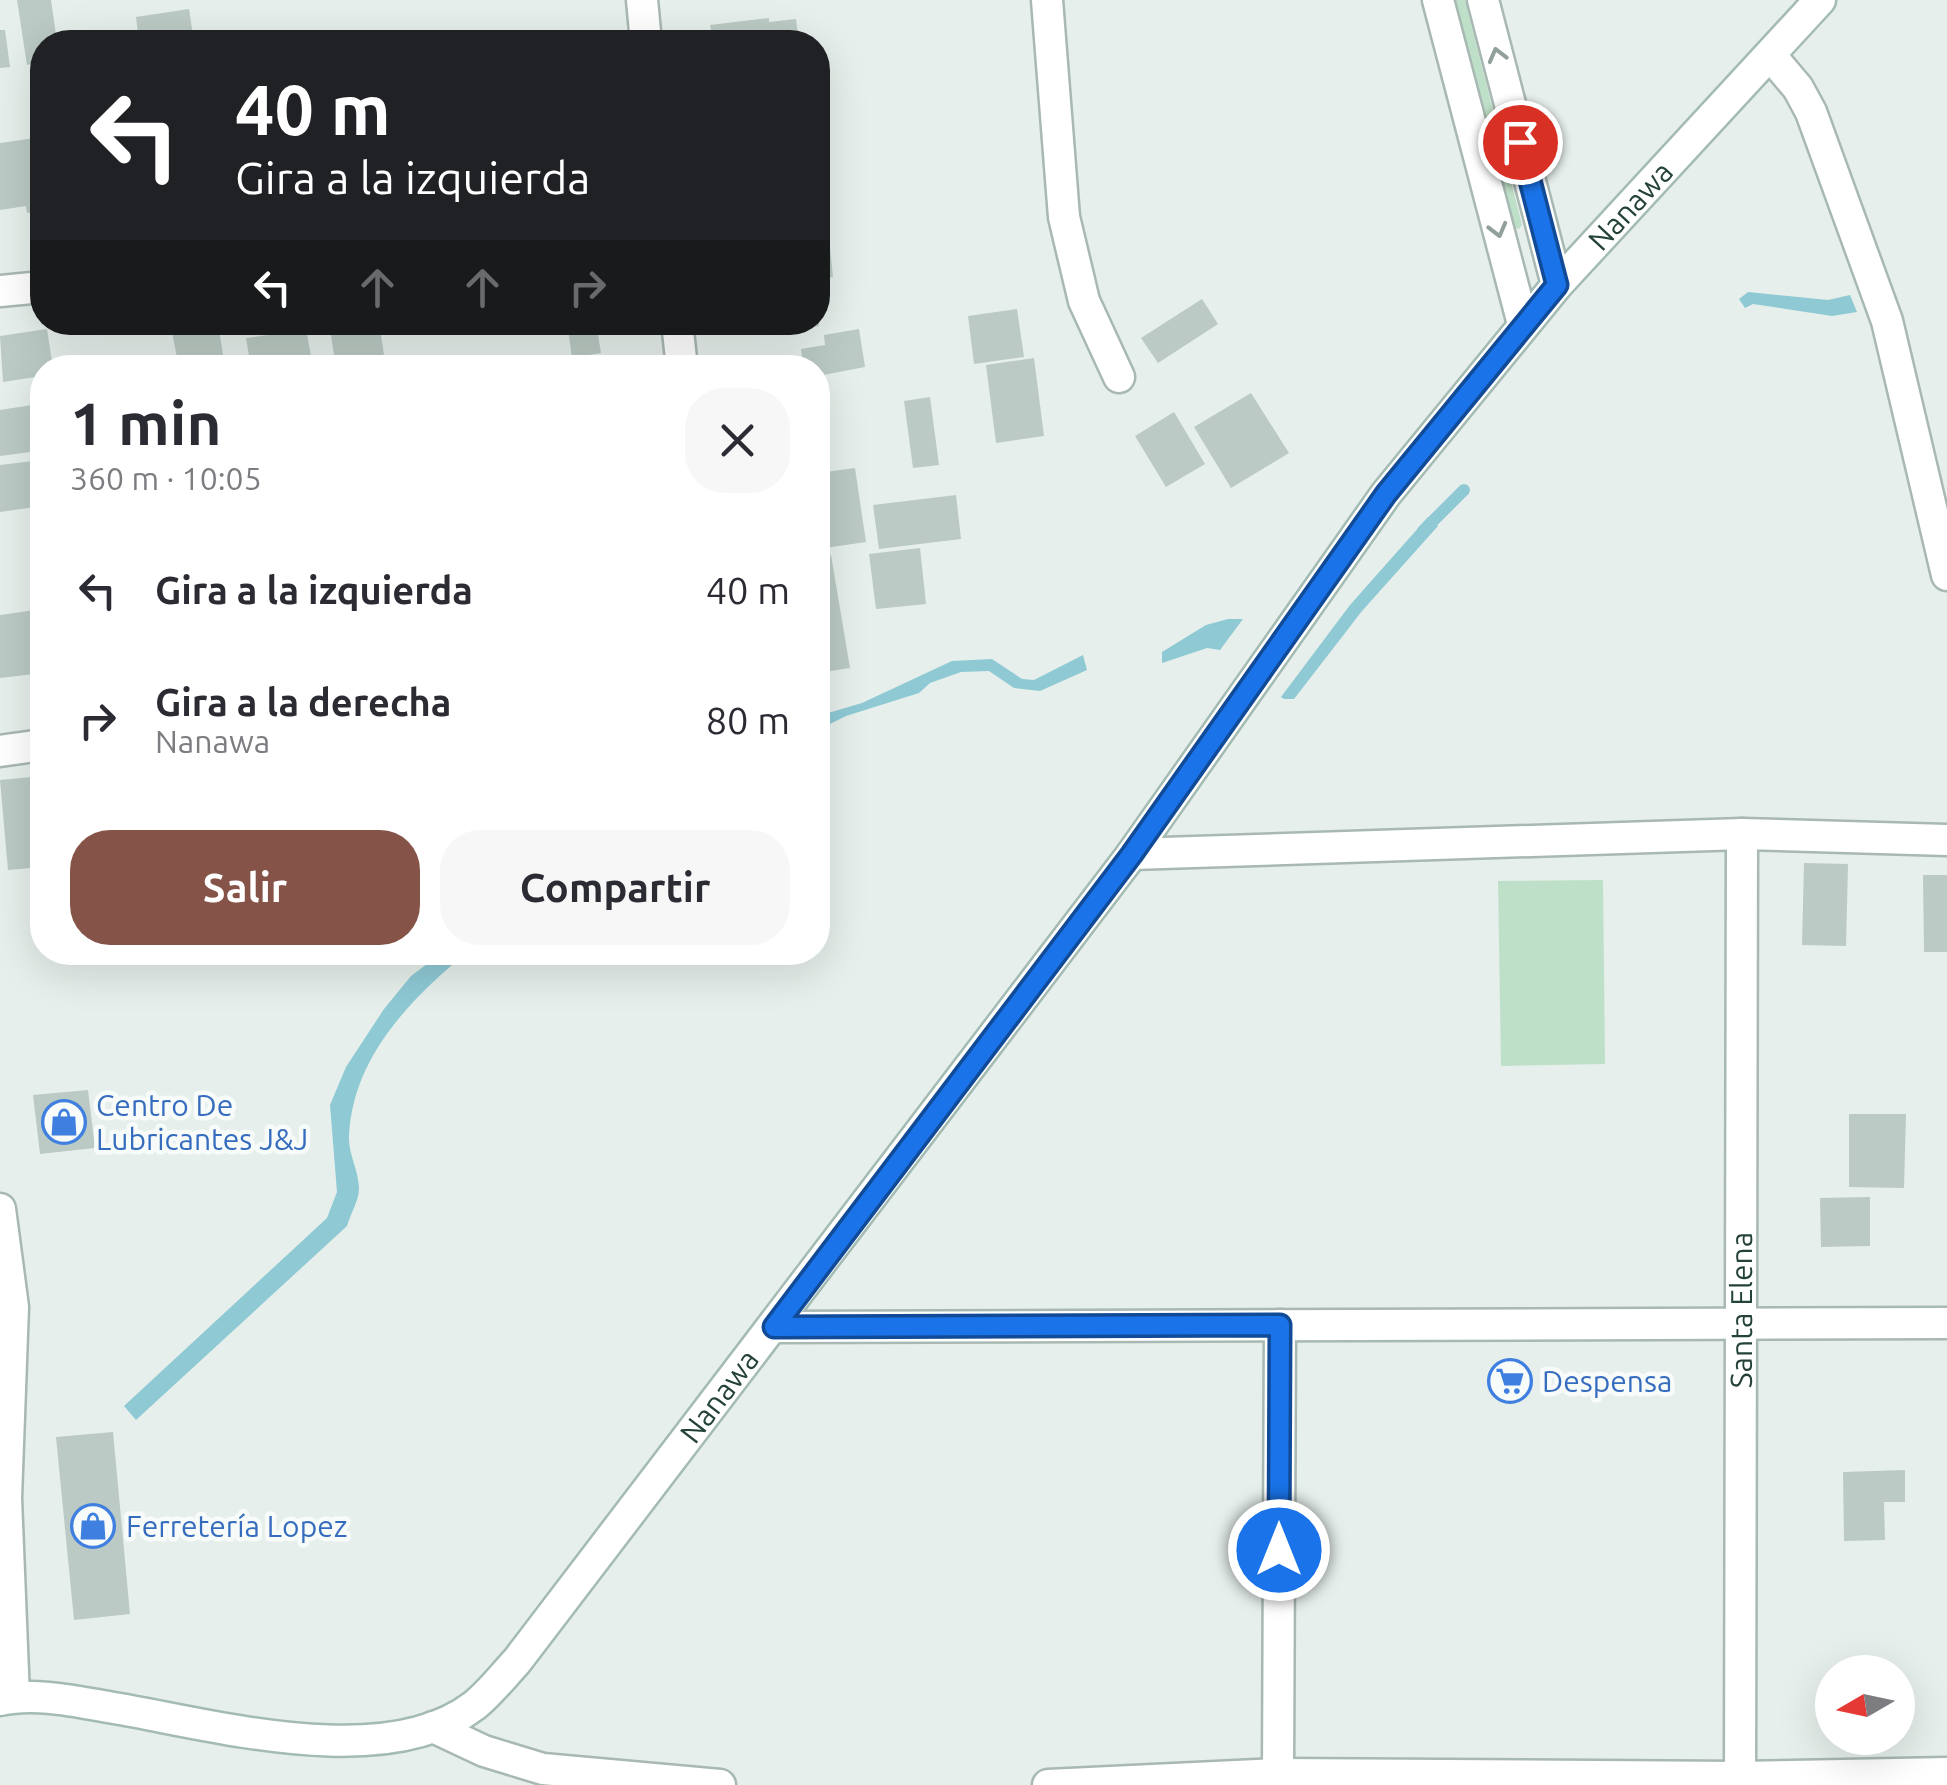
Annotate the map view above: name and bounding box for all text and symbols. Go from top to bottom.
one-way arrow [1487,47,1508,64]
icon: left [70,70,200,200]
text: 40 m [235,70,391,148]
pin [1478,100,1563,185]
icon: arrive [1493,115,1548,170]
text: Gira a la izquierda [235,152,591,203]
street label: Nanawa [1581,154,1679,257]
one-way arrow [1486,221,1507,238]
icon: left [245,260,300,315]
icon: ahead [350,260,405,315]
icon: ahead [455,260,510,315]
icon: right [560,260,615,315]
button: close [685,388,790,493]
text: 1 min [70,389,222,456]
text: 360 m · 10:05 [70,460,262,496]
icon: left [70,563,125,618]
text: Gira a la izquierda [155,569,473,611]
text: 40 m [706,569,790,611]
text: Gira a la derecha [155,681,451,723]
icon: right [70,693,125,748]
text: 80 m [706,699,790,741]
text: Nanawa [155,723,270,759]
button: Salir [70,830,420,945]
button: Compartir [440,830,790,945]
place label: Centro De Lubricantes J&J [96,1088,308,1156]
shop icon: Centro De Lubricantes J&J [41,1099,87,1145]
street label: Santa Elena [1724,1232,1758,1388]
street label: Nanawa [673,1343,765,1449]
supermarket icon: Despensa [1487,1358,1533,1404]
place label: Despensa [1542,1364,1672,1398]
position arrow [1227,1498,1331,1602]
shop icon: Ferretería Lopez [70,1503,116,1549]
place label: Ferretería Lopez [126,1509,348,1543]
north arrow [1815,1655,1915,1755]
map controls [1815,1655,1915,1755]

